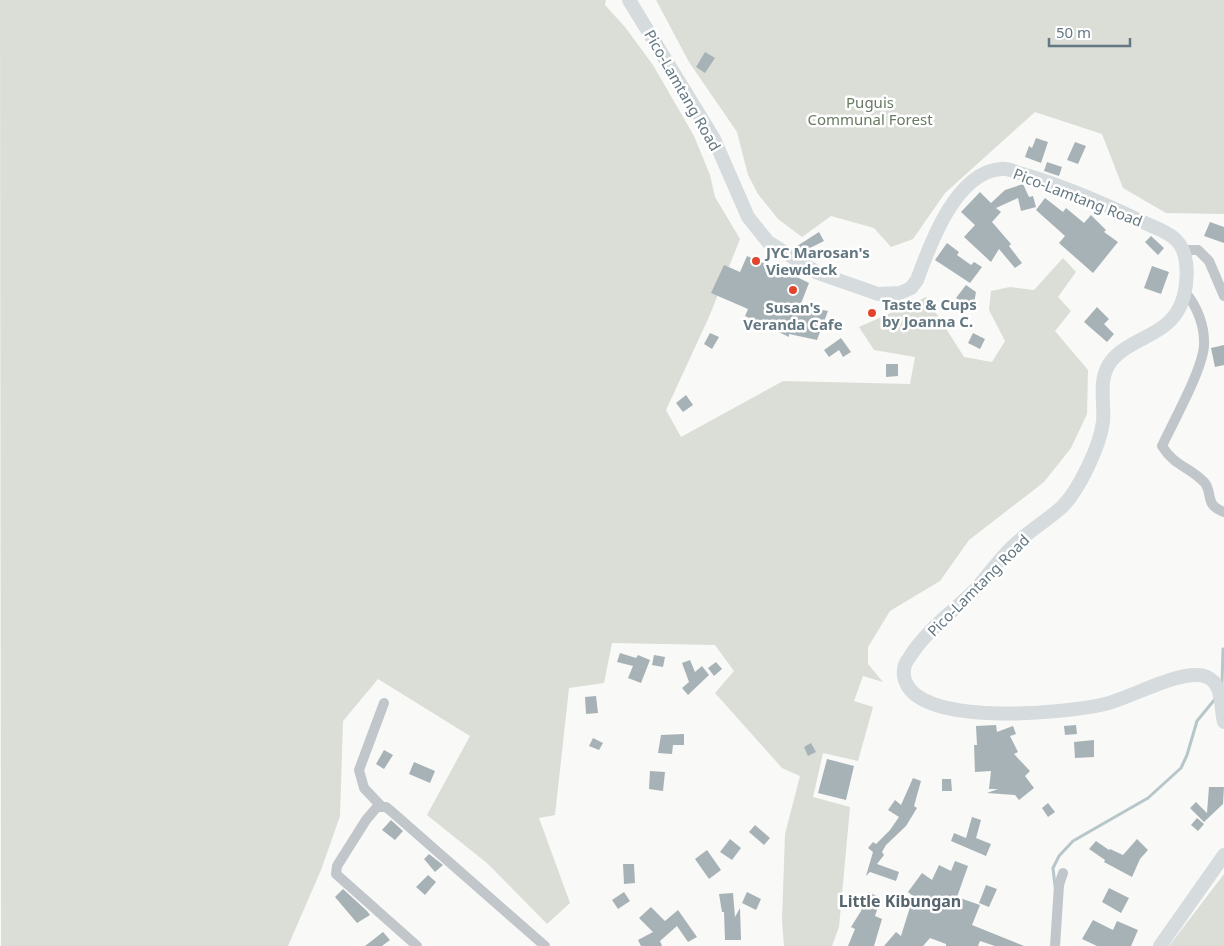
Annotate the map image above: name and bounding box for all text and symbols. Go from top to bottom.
scale bar [1049,15,1130,47]
text: 50 m [1056,22,1091,42]
street label: Pico-Lamtang Road [640,26,726,154]
park label: Puguis Communal Forest [807,92,933,129]
street label: Pico-Lamtang Road [1011,163,1145,231]
place label: JYC Marosan's Viewdeck [764,242,870,279]
marker: JYC Marosan's Viewdeck [750,255,762,267]
marker: Susan's Veranda Cafe [787,284,799,296]
place label: Taste & Cups by Joanna C. [882,294,977,331]
place label: Susan's Veranda Cafe [743,297,843,334]
marker: Taste & Cups by Joanna C. [866,307,878,319]
street label: Pico-Lamtang Road [923,530,1033,640]
district label: Little Kibungan [839,890,961,912]

